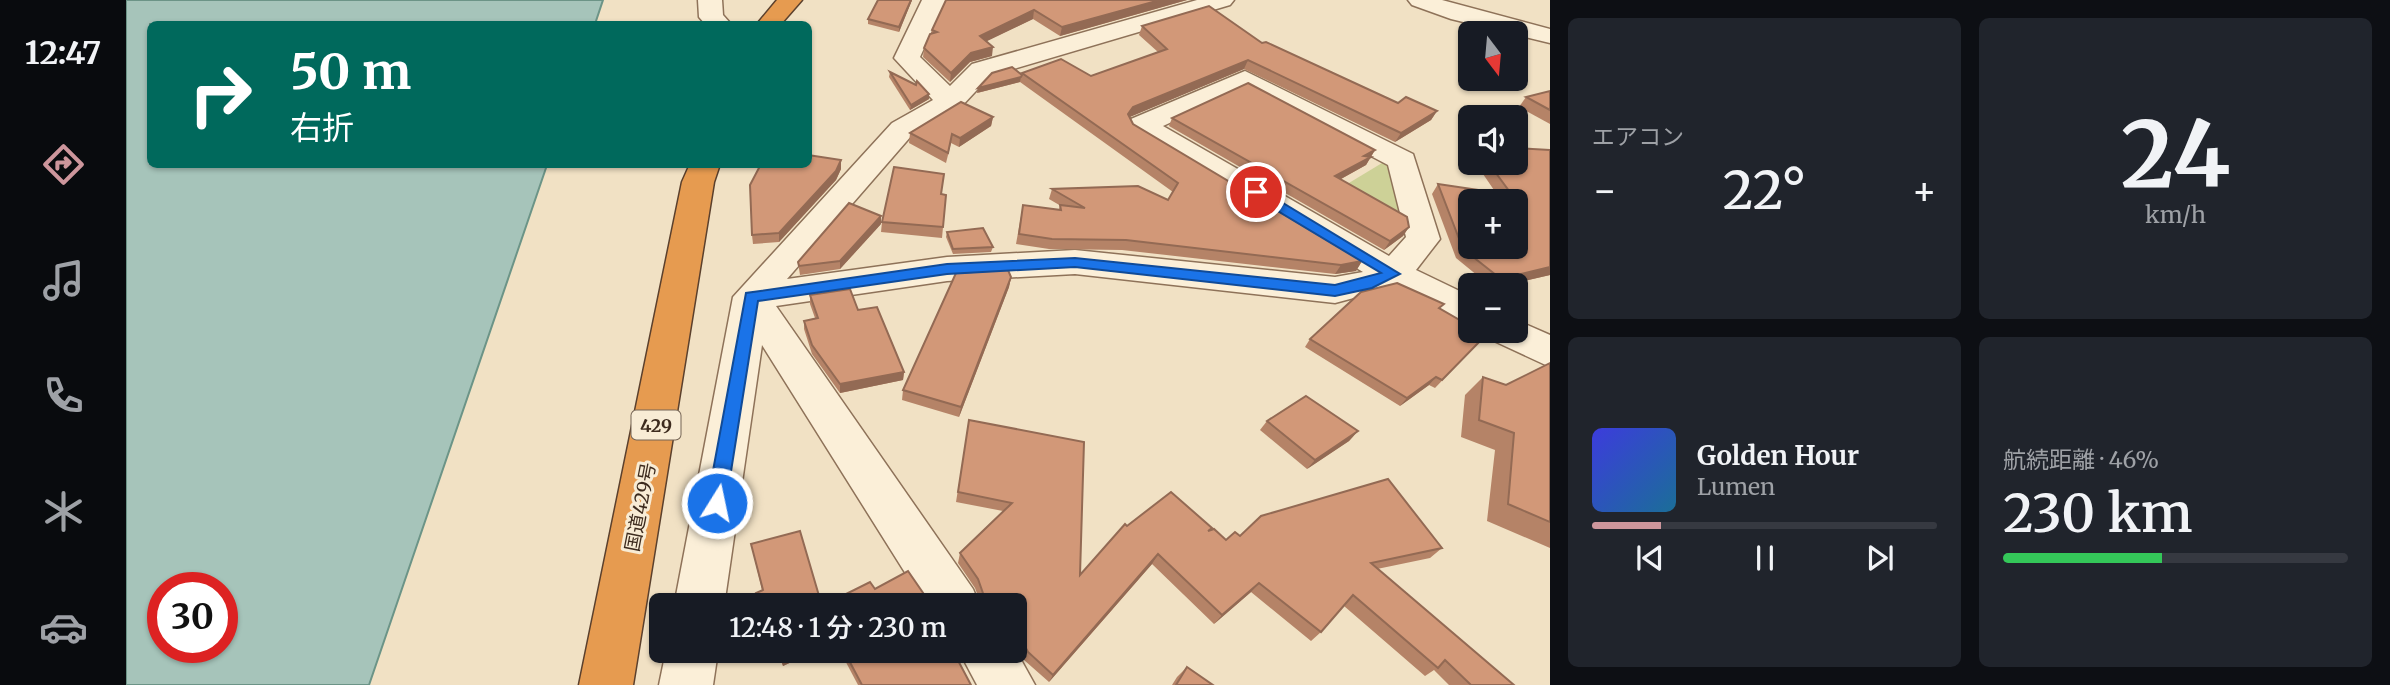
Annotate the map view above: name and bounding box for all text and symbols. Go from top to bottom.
north arrow [1458,21,1528,91]
map controls [1458,21,1528,343]
text: 12:47 [25,33,101,73]
text: 50 m [290,41,411,102]
icon: right [175,49,266,140]
text: 24 [2121,97,2230,212]
button: sound [1458,105,1528,175]
text: 右折 [290,108,354,148]
text: エアコン [1592,122,1684,151]
icon: directions [39,140,88,189]
text: 22° [1723,158,1806,223]
pin [1226,162,1286,222]
text: − [1592,167,1617,214]
text: + [1912,167,1937,214]
icon: arrive [1237,173,1275,211]
button: + [1458,189,1528,259]
text: km/h [2145,200,2206,229]
icon: music [39,256,88,305]
button: − [1458,273,1528,343]
icon: phone [39,371,88,420]
road number: 429 [631,410,680,440]
text: Golden Hour [1697,439,1859,472]
text: 航続距離 · 46% [2003,445,2159,474]
street label: 国道429号 [620,460,660,554]
position arrow [680,466,754,540]
text: Lumen [1697,472,1775,501]
text: 230 km [2003,481,2193,546]
icon: climate [39,487,88,536]
icon: previous [1631,539,1669,577]
icon: pause [1746,539,1784,577]
icon: next [1861,539,1899,577]
speed limit sign: 30 [147,572,238,663]
icon: car [39,603,88,652]
text: 12:48 · 1 分 · 230 m [729,611,947,644]

